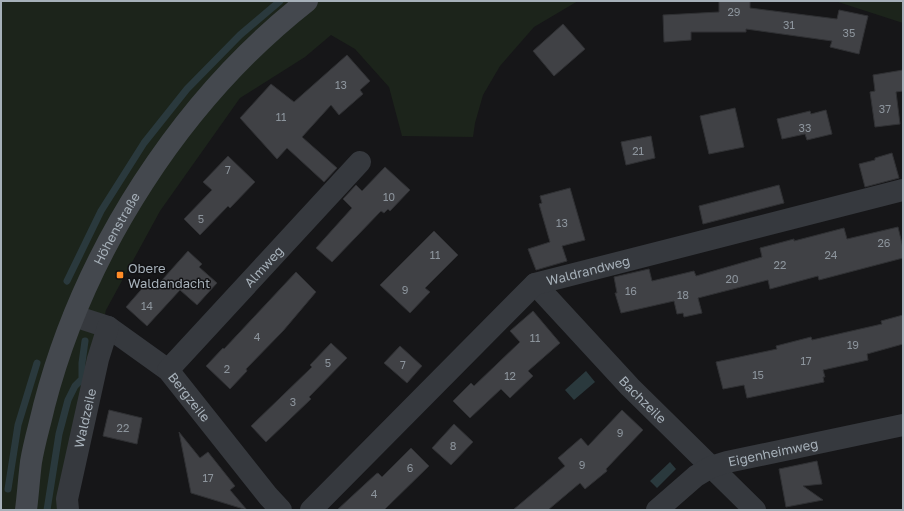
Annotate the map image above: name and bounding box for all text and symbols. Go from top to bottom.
house number: 29 [727,5,741,18]
house number: 31 [783,18,795,31]
house number: 35 [843,26,855,39]
house number: 13 [335,78,347,91]
house number: 37 [879,102,891,115]
house number: 11 [276,110,286,123]
house number: 33 [799,121,811,134]
house number: 21 [632,144,644,157]
house number: 7 [225,163,231,176]
street label: Höhenstraße [90,189,143,268]
house number: 10 [383,190,395,203]
house number: 5 [198,212,204,225]
house number: 13 [556,216,568,229]
house number: 26 [877,236,891,249]
street label: Almweg [241,243,286,290]
house number: 11 [430,248,440,261]
house number: 24 [824,248,838,261]
street label: Waldrandweg [545,252,632,289]
house number: 22 [774,258,786,271]
place label: Obere Waldandacht [128,260,210,291]
marker: Obere Waldandacht [115,270,125,280]
house number: 20 [725,272,739,285]
house number: 9 [402,283,408,296]
house number: 16 [625,284,637,297]
house number: 18 [677,288,689,301]
house number: 14 [141,299,153,312]
house number: 4 [254,330,261,343]
house number: 11 [530,331,540,344]
house number: 19 [847,338,859,351]
house number: 17 [800,354,812,367]
house number: 5 [325,356,331,369]
house number: 7 [400,358,406,371]
house number: 2 [224,362,230,375]
house number: 15 [752,368,764,381]
street label: Bergzeile [165,369,214,425]
house number: 12 [504,369,516,382]
street label: Bachzeile [616,373,670,426]
street label: Waldzeile [71,387,99,449]
house number: 3 [290,395,296,408]
house number: 22 [117,421,129,434]
house number: 9 [617,426,623,439]
street label: Eigenheimweg [727,435,819,470]
house number: 8 [450,439,457,452]
house number: 9 [579,458,585,471]
house number: 6 [407,461,414,474]
house number: 17 [202,471,214,484]
house number: 4 [371,487,378,500]

